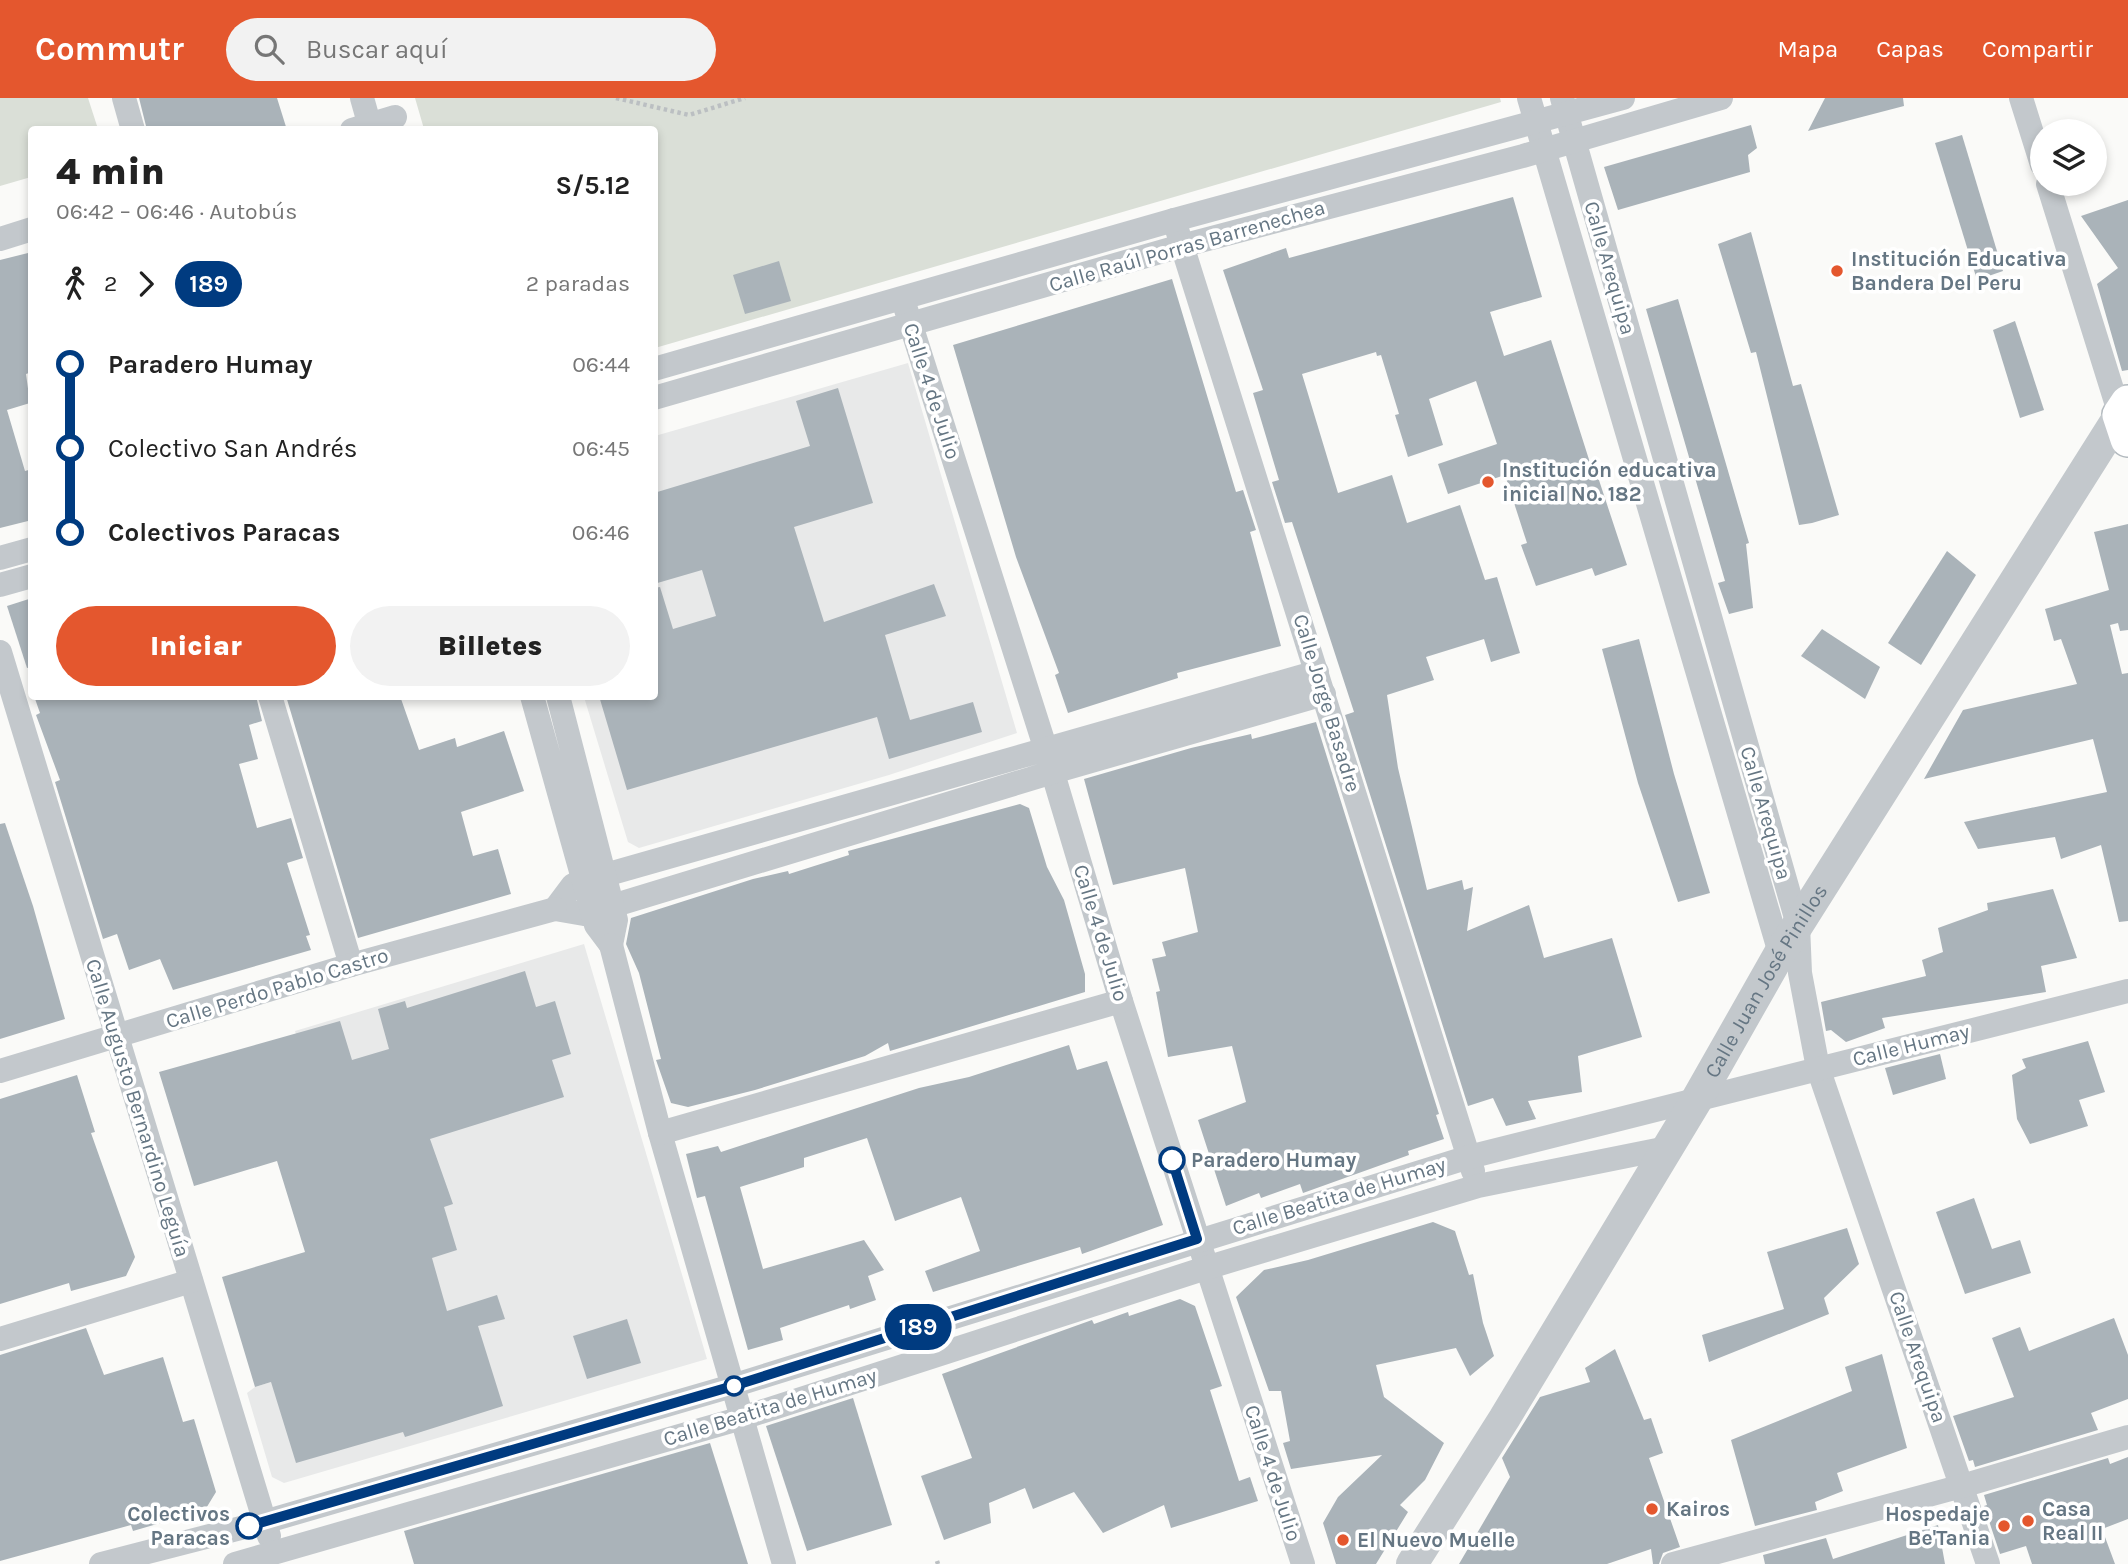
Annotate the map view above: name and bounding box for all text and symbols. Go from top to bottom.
search box [226,18,716,81]
text: Commutr [35,30,184,68]
icon: search [250,30,288,68]
text: Buscar aquí [306,34,448,65]
text: Mapa [1777,35,1838,63]
text: Capas [1876,35,1944,63]
text: Compartir [1982,35,2093,63]
map controls [2030,119,2107,196]
button: layers [2030,119,2107,196]
text: 4 min [56,149,165,194]
text: S/5.12 [555,170,630,201]
street label: Calle Raúl Porras Barrenechea [1046,195,1328,297]
text: 06:42 – 06:46 · Autobús [56,198,297,225]
street label: Calle Arequipa [1580,199,1640,337]
place label: Institución Educativa Bandera Del Peru [1851,247,2067,295]
marker: Institución Educativa Bandera Del Peru [1829,263,1845,279]
icon: walk [56,265,94,303]
icon: forward [127,265,165,303]
text: 2 [104,270,117,297]
text: 189 [189,270,228,298]
text: 2 paradas [526,270,630,297]
street label: Calle 4 de Julio [899,320,965,462]
text: Paradero Humay [108,349,313,380]
text: 06:44 [572,351,630,378]
text: Colectivo San Andrés [108,433,358,464]
text: 06:45 [572,435,630,462]
place label: Institución educativa inicial No. 182 [1502,458,1716,506]
marker: Institución educativa inicial No. 182 [1480,474,1496,490]
text: Colectivos Paracas [108,517,340,548]
text: 06:46 [572,519,630,546]
button: Iniciar [56,606,336,686]
button: Billetes [350,606,630,686]
street label: Calle Jorge Basadre [1289,611,1365,795]
street label: Calle Arequipa [1736,744,1796,882]
street label: Calle 4 de Julio [1069,862,1133,1004]
street label: Calle Juan José Pinillos [1700,880,1832,1082]
street label: Calle Perdo Pablo Castro [163,943,391,1033]
street label: Calle Augusto Bernardino Leguía [81,956,195,1260]
street label: Calle Humay [1850,1019,1972,1071]
marker: Paradero Humay [1159,1147,1185,1173]
place label: Paradero Humay [1191,1148,1357,1172]
street label: Calle Beatita de Humay [1229,1152,1449,1240]
street label: Calle Arequipa [1884,1288,1952,1426]
line badge: 189 [878,1304,958,1350]
text: 189 [899,1313,937,1341]
street label: Calle Beatita de Humay [660,1363,880,1451]
unlabelled marker [724,1376,744,1396]
street label: Calle 4 de Julio [1240,1402,1306,1544]
place label: Kairos [1666,1497,1730,1521]
place label: Casa Real II [2042,1497,2103,1545]
marker: Kairos [1644,1501,1660,1517]
place label: Colectivos Paracas [127,1502,230,1550]
place label: Hospedaje Be'Tania [1885,1502,1990,1550]
marker: Colectivos Paracas [236,1513,262,1539]
marker: Casa Real II [2020,1513,2036,1529]
marker: Hospedaje Be'Tania [1996,1518,2012,1534]
place label: El Nuevo Muelle [1357,1528,1515,1552]
marker: El Nuevo Muelle [1335,1532,1351,1548]

